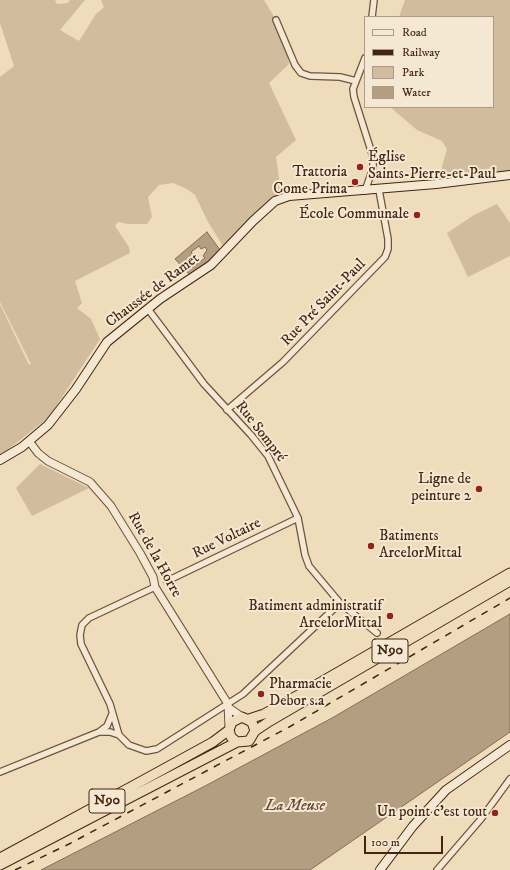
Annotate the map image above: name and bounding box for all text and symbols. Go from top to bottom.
legend [364,16,494,108]
text: Road [402,25,427,40]
text: Railway [402,45,440,60]
text: Park [402,65,424,80]
text: Water [402,85,431,100]
place label: Église Saints-Pierre-et-Paul [368,149,496,184]
marker: Église Saints-Pierre-et-Paul [355,162,365,172]
place label: Trattoria Come Prima [273,164,347,199]
marker: Trattoria Come Prima [350,177,360,187]
place label: École Communale [299,206,409,224]
marker: École Communale [412,210,422,220]
street label: Chaussée de Ramet [103,250,203,332]
street label: Rue Pré Saint-Paul [278,256,370,350]
street label: Rue Sompré [231,398,289,466]
place label: Ligne de peinture 2 [411,471,471,506]
marker: Ligne de peinture 2 [474,484,484,494]
street label: Rue de la Horre [123,509,185,601]
street label: Rue Voltaire [190,515,264,563]
place label: Batiments ArcelorMittal [379,528,462,563]
marker: Batiments ArcelorMittal [366,541,376,551]
place label: Batiment administratif ArcelorMittal [248,598,382,633]
marker: Batiment administratif ArcelorMittal [385,611,395,621]
road number: N90 [372,639,408,663]
place label: Pharmacie Debor s.a [269,676,332,711]
marker: Pharmacie Debor s.a [256,689,266,699]
road number: N90 [89,789,125,813]
water label: La Meuse [265,797,325,817]
place label: Un point c'est tout [377,804,487,822]
marker: Un point c'est tout [490,808,500,818]
scale bar [366,828,445,854]
text: 100 m [371,835,400,850]

